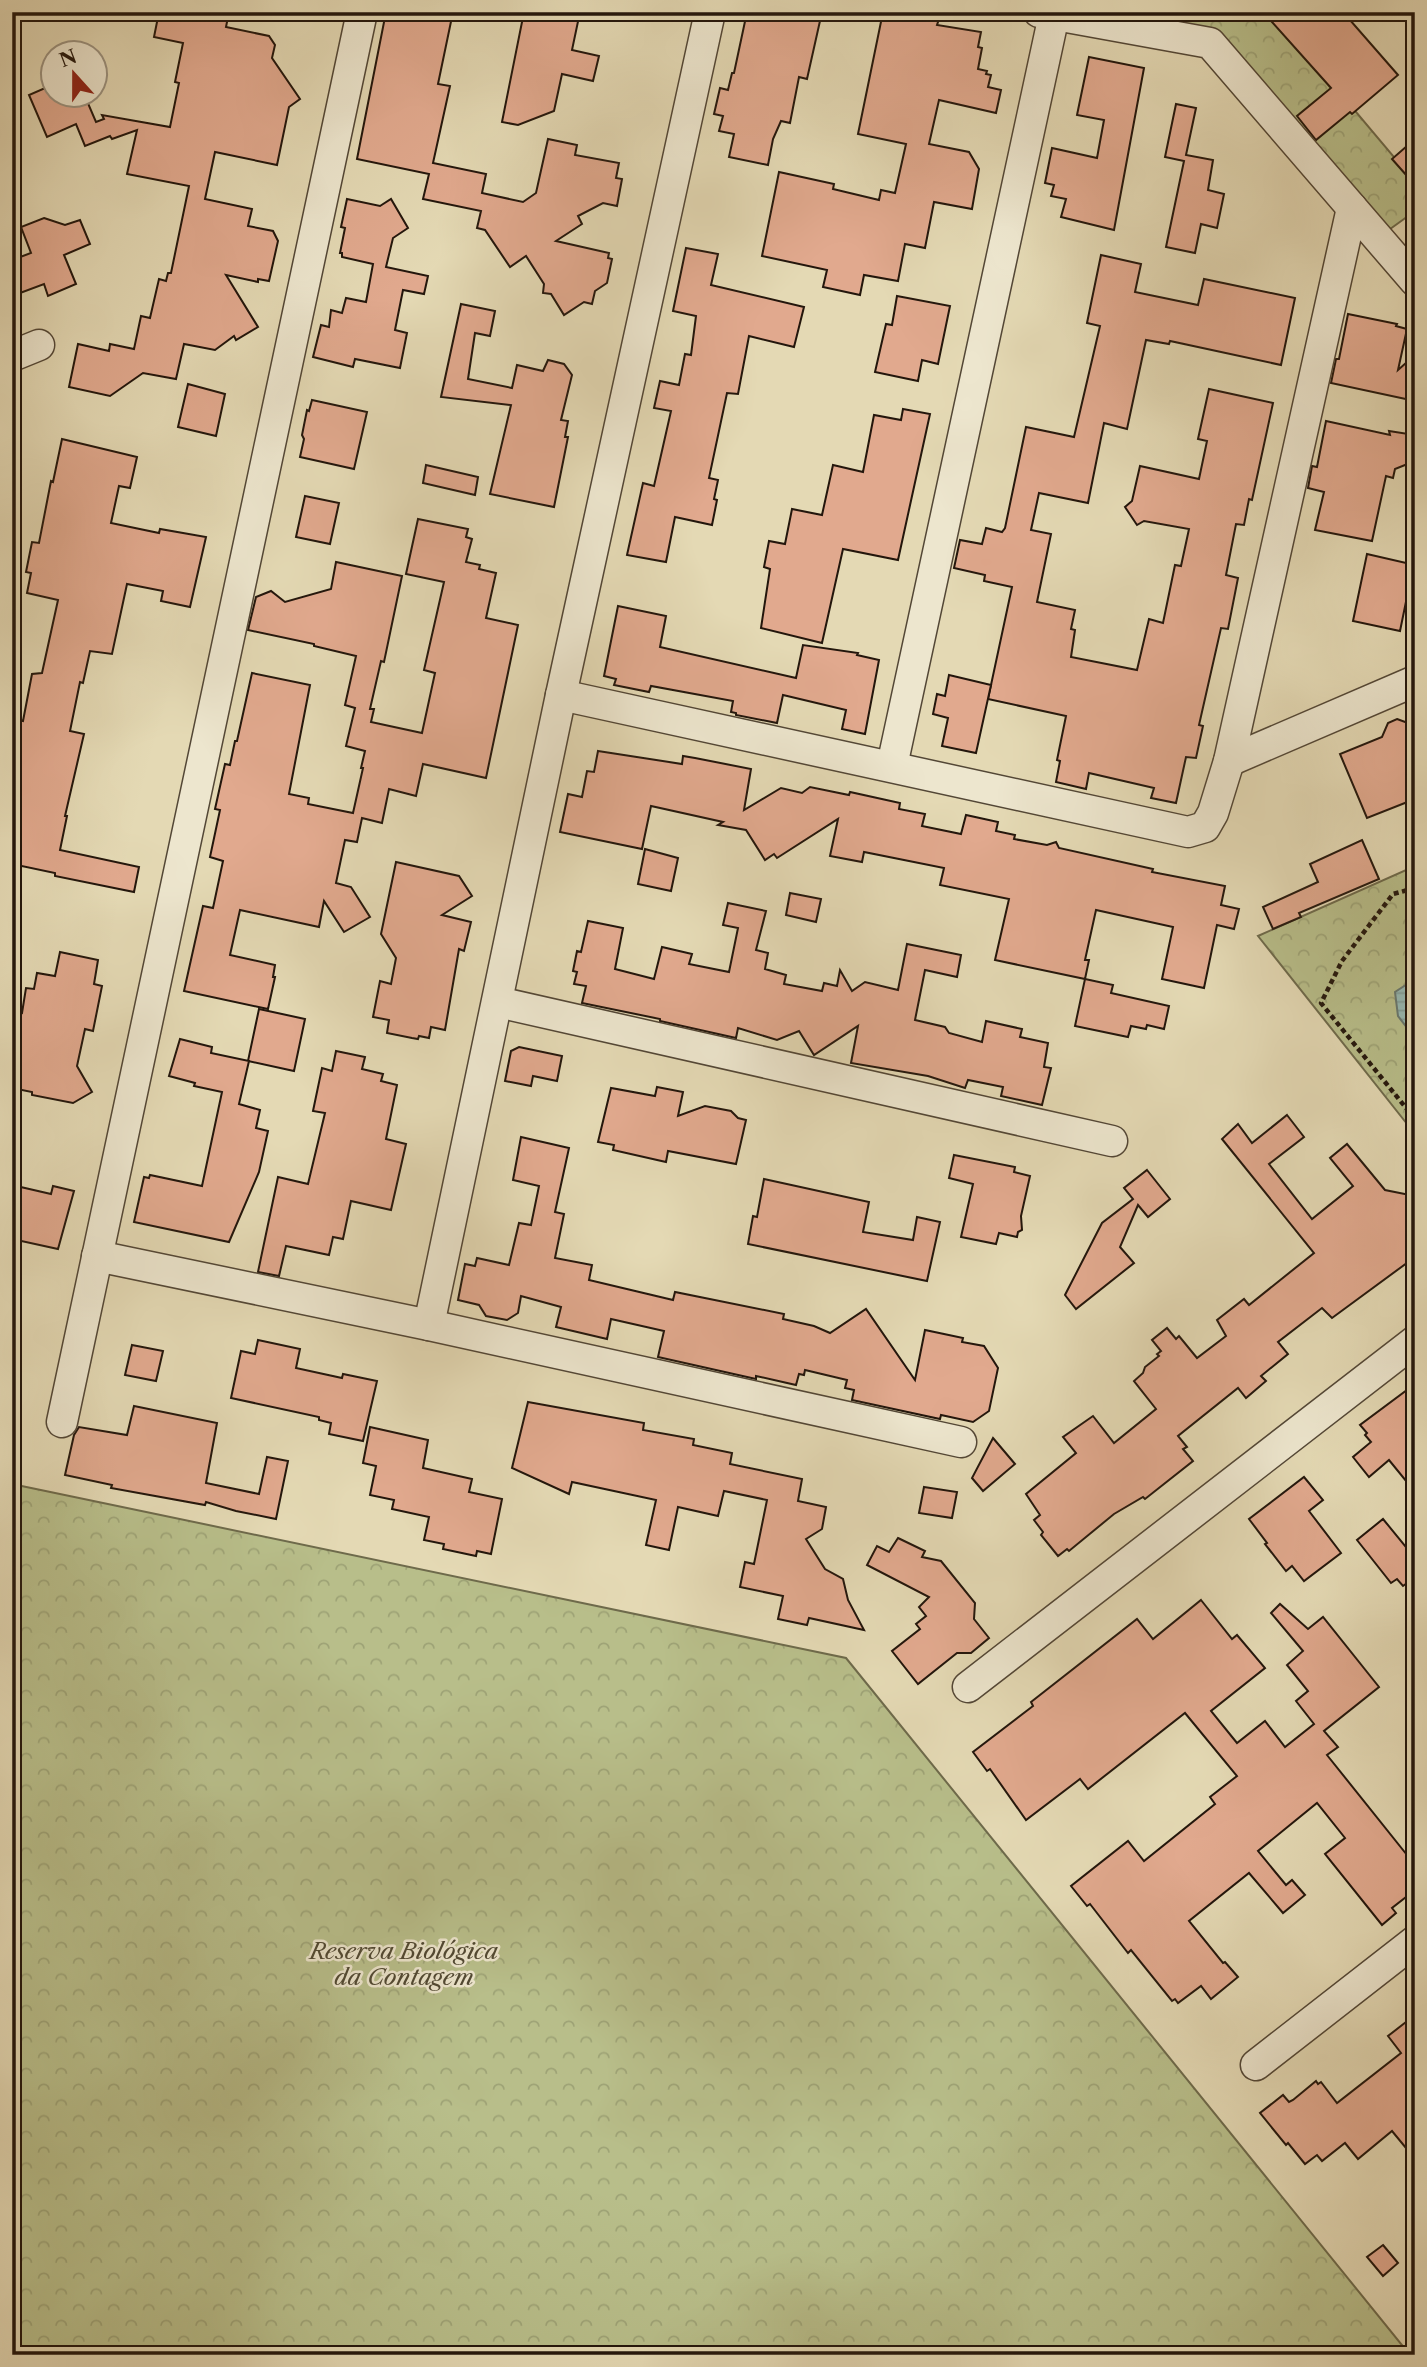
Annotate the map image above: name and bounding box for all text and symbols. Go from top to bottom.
north arrow [38,38,108,108]
text: N [56,45,80,72]
park label: Reserva Biológica da Contagem [308,1937,499,1991]

